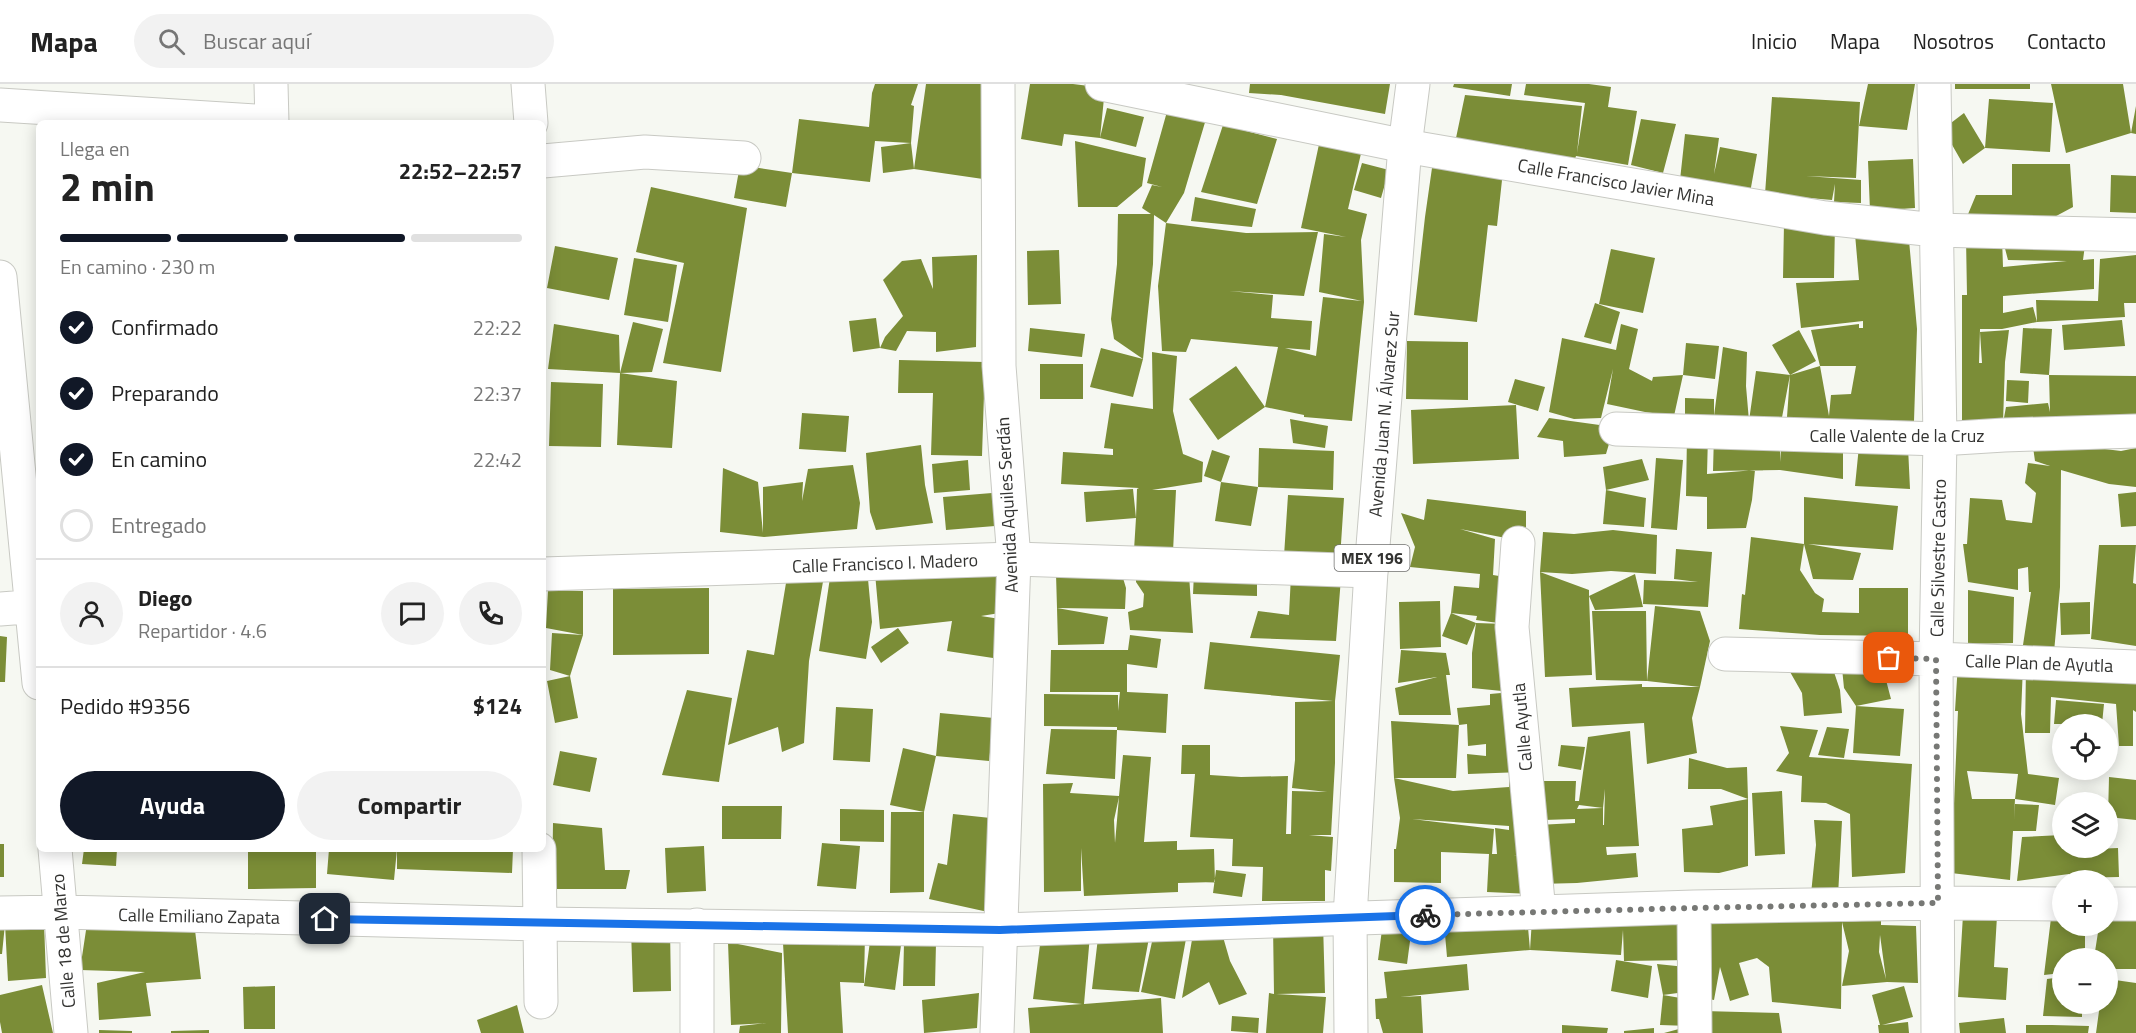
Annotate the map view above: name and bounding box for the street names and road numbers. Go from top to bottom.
street label: Calle Francisco Javier Mina [1516,151,1716,213]
street label: Avenida Juan N. Álvarez Sur [1362,310,1406,518]
street label: Avenida Aquiles Serdán [989,416,1025,594]
street label: Calle Valente de la Cruz [1810,422,1984,449]
street label: Calle Silvestre Castro [1923,479,1953,637]
road number: MEX 196 [1334,545,1410,571]
street label: Calle Francisco I. Madero [792,546,978,580]
street label: Calle Plan de Ayutla [1964,647,2114,679]
street label: Calle Ayutla [1505,682,1539,772]
street label: Calle 18 de Marzo [44,873,82,1009]
street label: Calle Emiliano Zapata [118,901,280,931]

